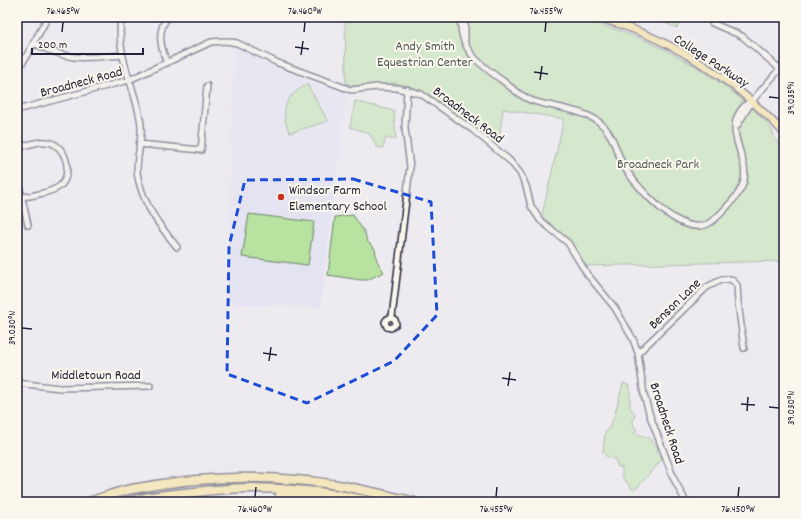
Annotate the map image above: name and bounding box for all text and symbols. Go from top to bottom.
text: 76.465°W [46,5,80,19]
text: 76.460°W [288,5,322,19]
text: 76.455°W [530,5,563,19]
scale bar [32,30,143,56]
street label: College Parkway [669,30,753,94]
text: 200 m [38,37,67,54]
park label: Andy Smith Equestrian Center [377,37,474,73]
street label: Broadneck Road [38,62,125,104]
text: 39.035°N [785,81,799,115]
street label: Broadneck Road [428,82,508,149]
park label: Broadneck Park [617,155,699,175]
place label: Windsor Farm Elementary School [289,181,388,217]
marker: Windsor Farm Elementary School [276,192,286,202]
street label: Benson Lane [645,274,706,335]
text: 39.030°N [6,311,20,345]
street label: Middletown Road [51,366,141,386]
street label: Broadneck Road [644,380,689,467]
text: 39.030°N [785,391,799,425]
text: 76.460°W [238,503,272,517]
text: 76.455°W [480,503,513,517]
text: 76.450°W [721,503,755,517]

